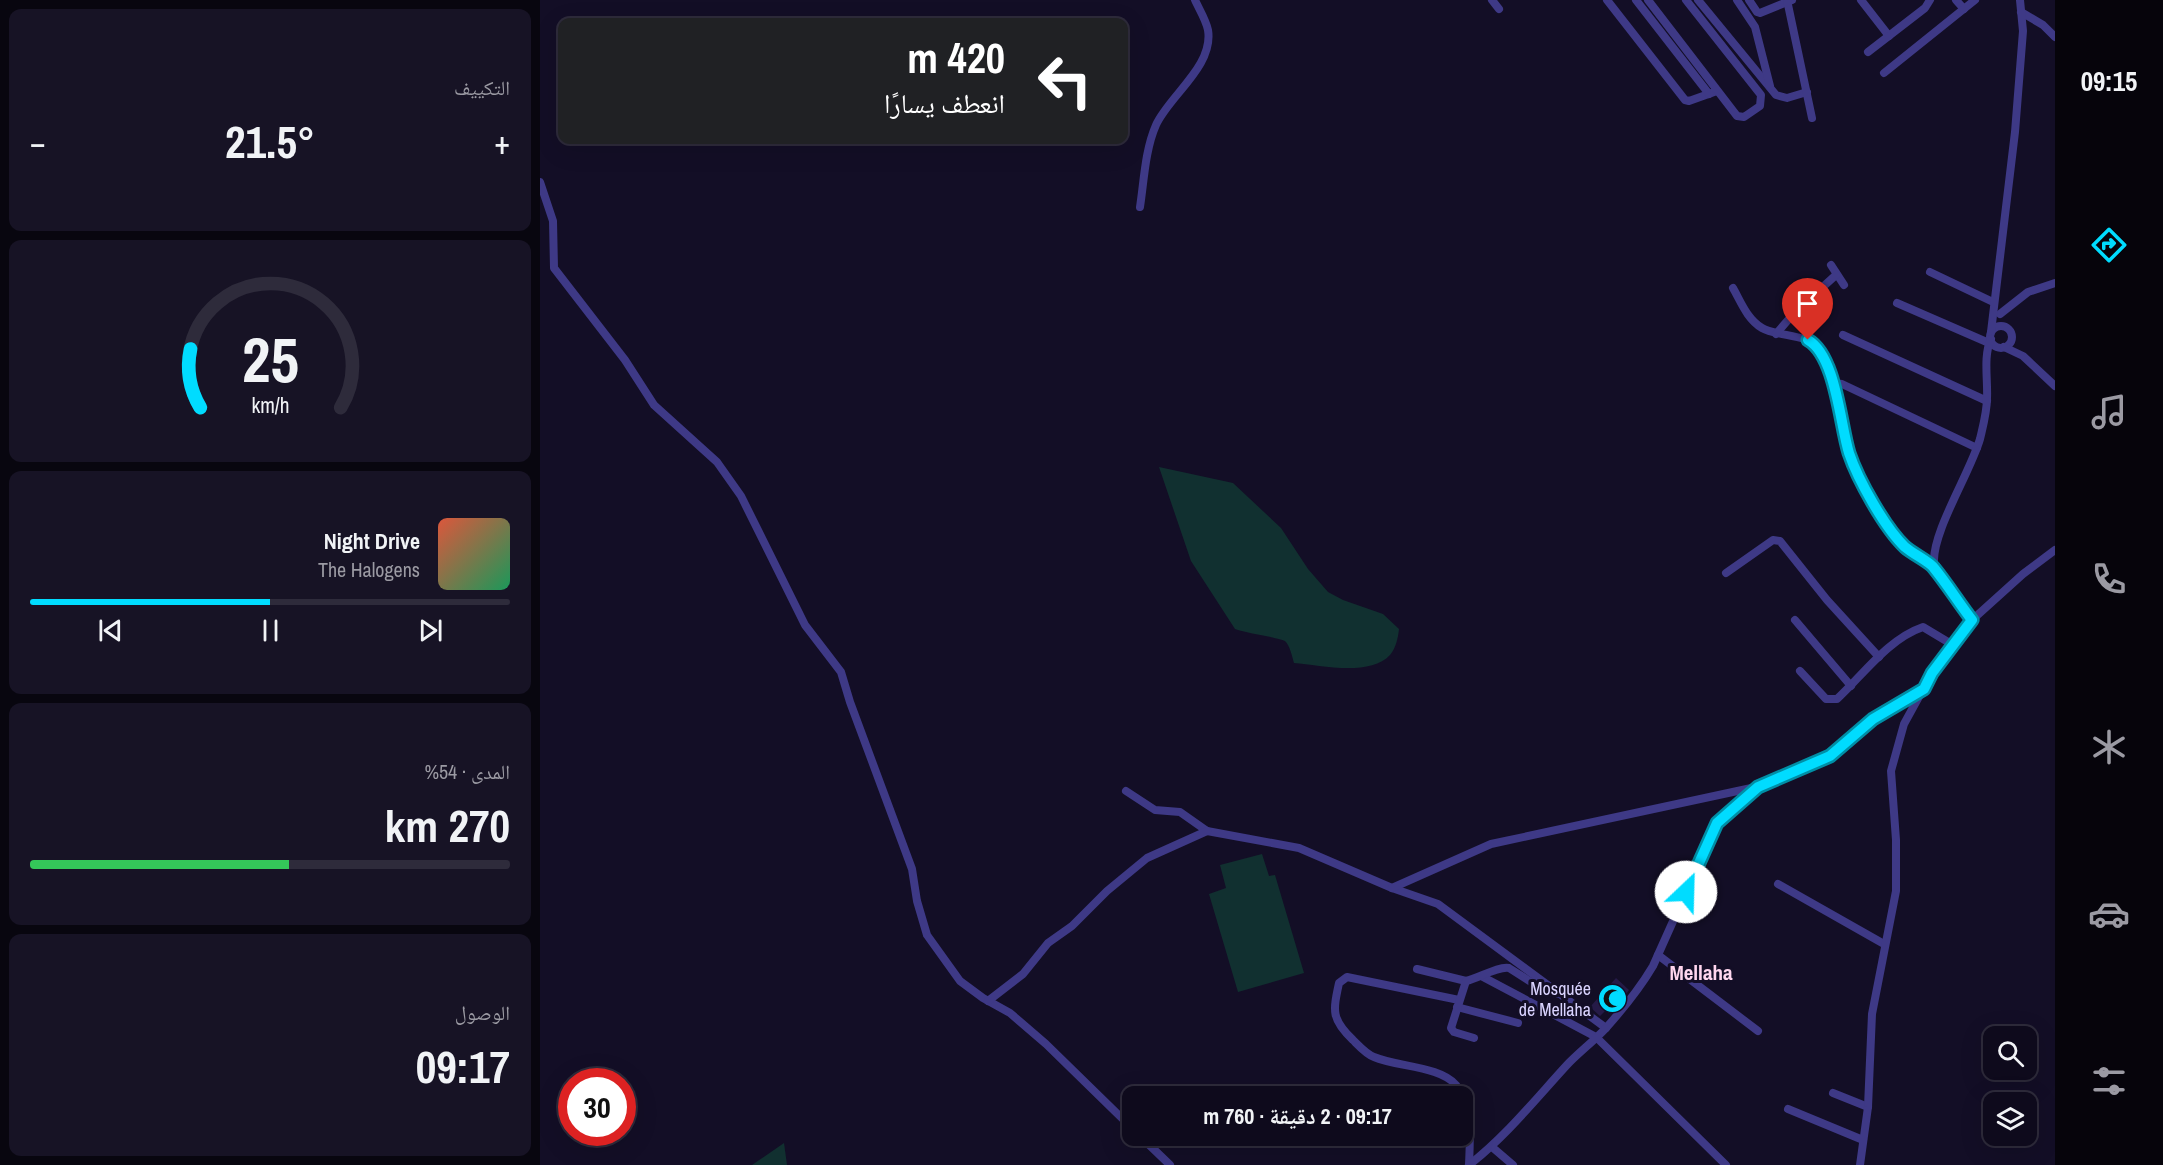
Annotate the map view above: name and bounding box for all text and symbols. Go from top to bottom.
text: 420 m [907,30,1005,86]
icon: left [1026,42,1104,120]
text: 09:15 [2081,63,2137,99]
text: التكييف [454,74,510,101]
text: انعطف يسارًا [884,85,1005,121]
text: 21.5° [225,111,315,172]
text: − [30,120,46,164]
text: + [494,120,510,164]
icon: directions [2088,224,2130,266]
pin [1782,278,1833,340]
icon: arrive [1791,287,1824,320]
text: 25 [242,317,298,401]
icon: music [2088,391,2130,433]
text: km/h [251,392,289,421]
text: Night Drive [324,526,420,556]
text: The Halogens [318,556,420,583]
icon: phone [2088,558,2130,600]
icon: previous [94,614,127,647]
icon: pause [254,614,287,647]
icon: next [414,614,447,647]
icon: climate [2088,726,2130,768]
text: المدى · 54% [424,758,510,785]
text: 270 km [385,795,510,856]
position arrow [1654,860,1718,924]
icon: car [2088,893,2130,935]
district label: Mellaha [1669,958,1733,987]
place label: Mosquée de Mellaha [1519,976,1591,1022]
mosque icon: Mosquée de Mellaha [1596,982,1628,1014]
text: الوصول [455,999,510,1026]
map controls [1983,1026,2037,1146]
button: search [1983,1026,2037,1080]
text: 09:17 [416,1036,510,1097]
icon: filters [2088,1060,2130,1102]
speed limit sign: 30 [558,1068,636,1146]
button: layers [1983,1092,2037,1146]
text: 09:17 · 2 دقيقة · 760 m [1203,1101,1392,1131]

